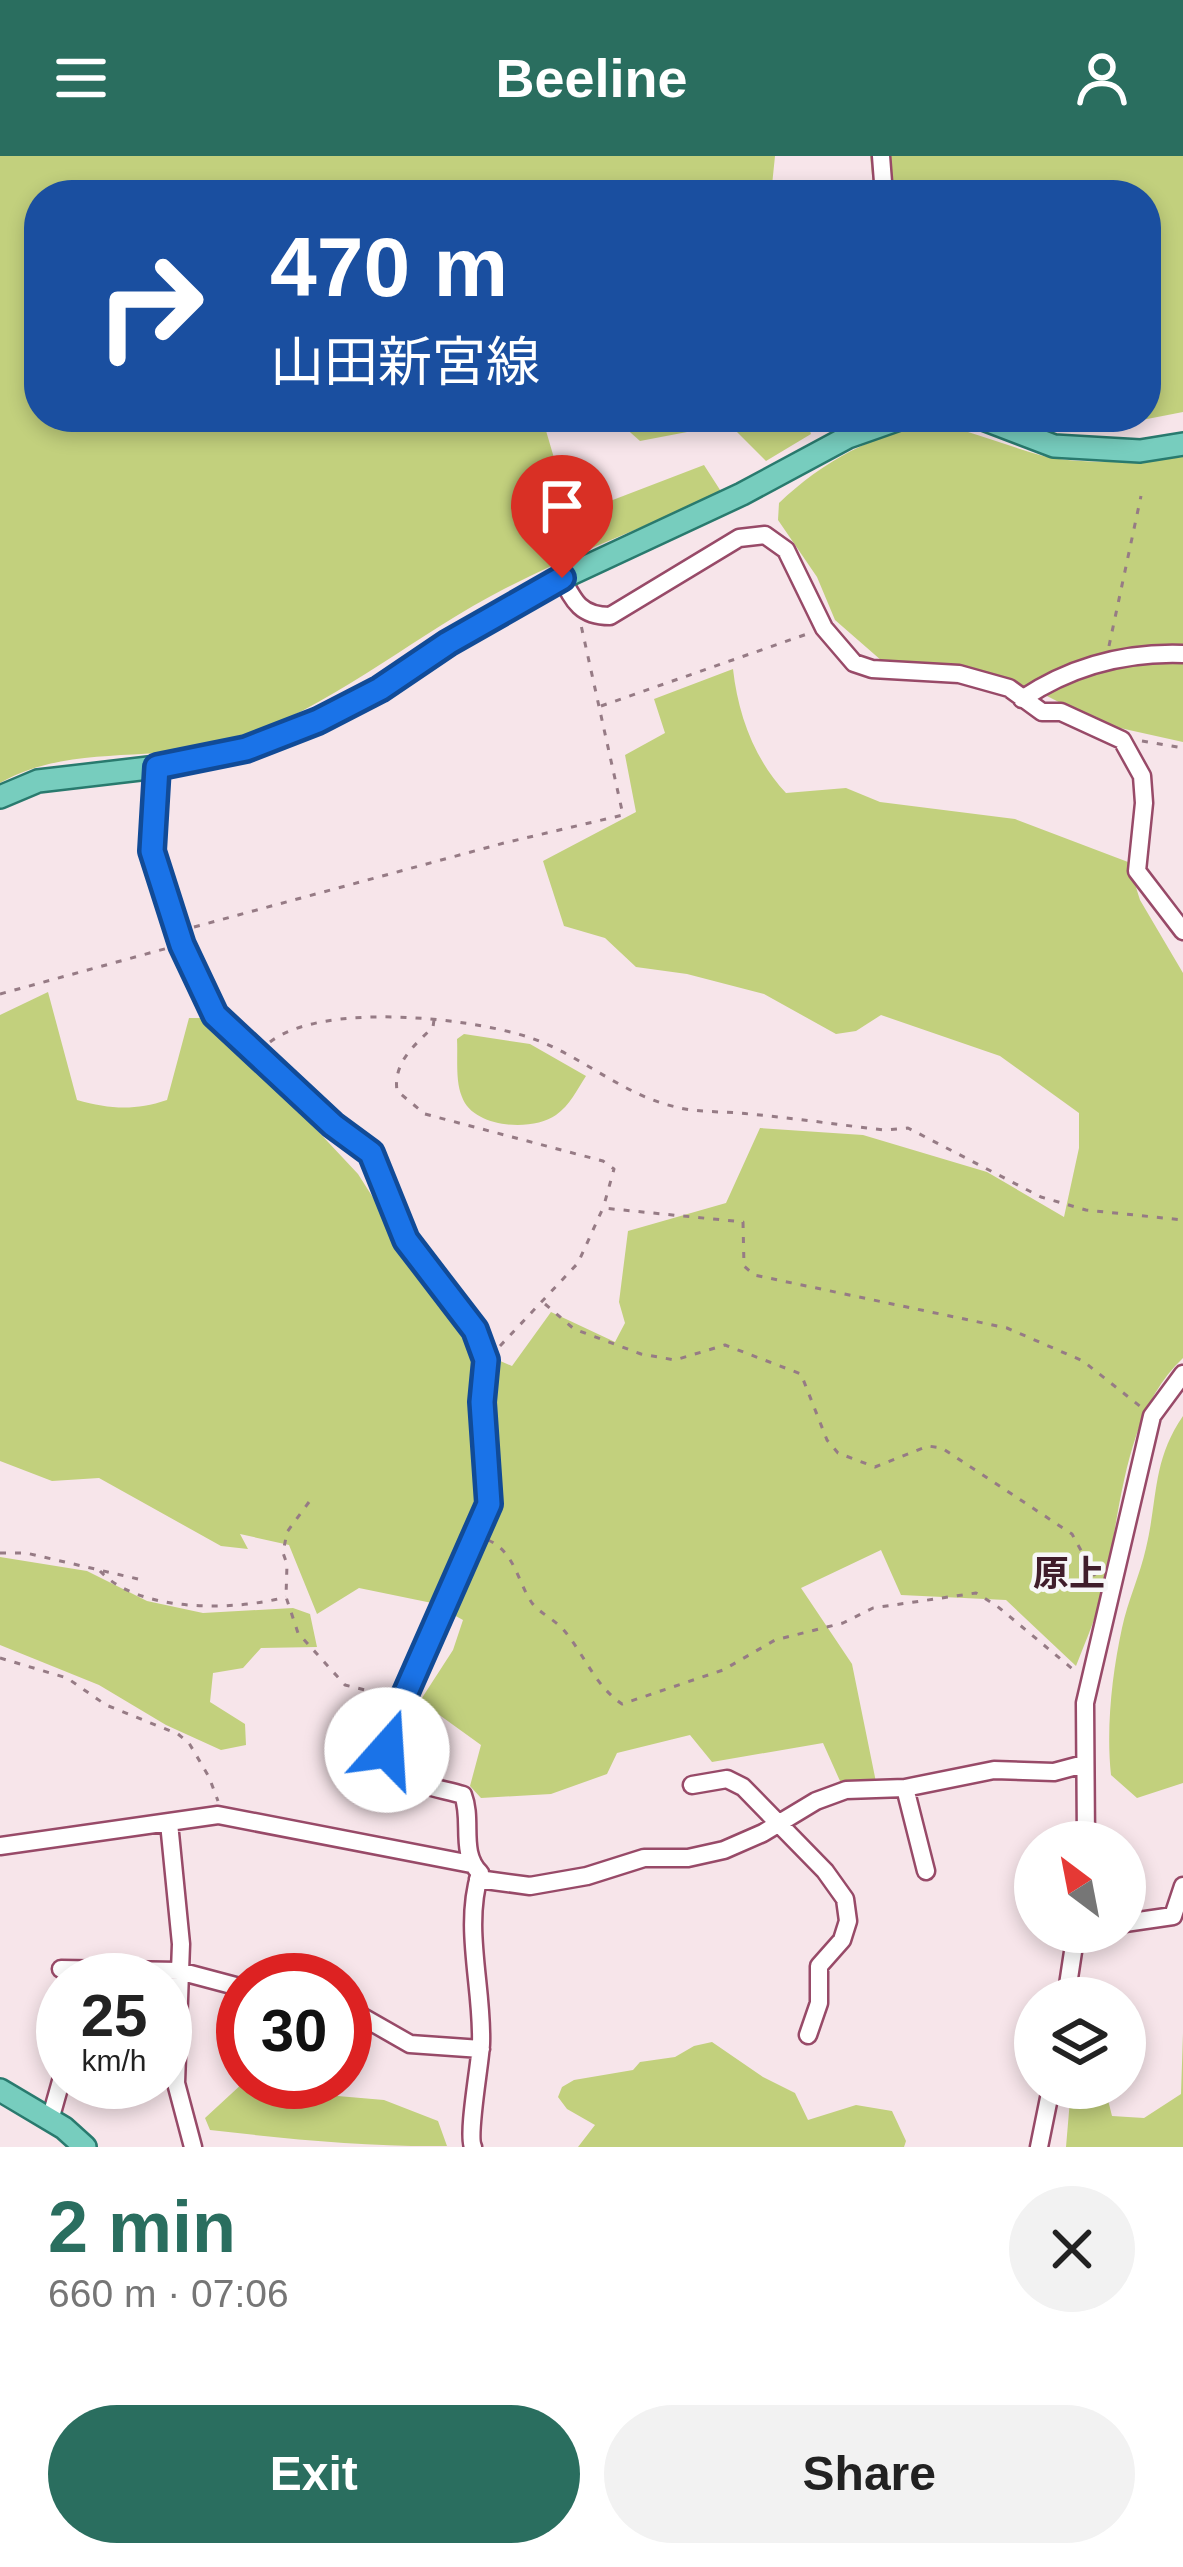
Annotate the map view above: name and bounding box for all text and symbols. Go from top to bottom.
icon: menu [48,45,114,111]
icon: person [1069,45,1135,111]
text: Beeline [495,48,688,108]
text: 470 m [270,220,508,314]
icon: right [72,228,228,384]
text: 山田新宮線 [270,332,540,392]
pin [511,455,613,578]
icon: arrive [529,473,595,539]
district label: 原上 [1033,1553,1105,1594]
position arrow [324,1687,450,1813]
north arrow [1014,1821,1146,1953]
map controls [1014,1821,1146,2109]
speed limit sign: 30 [216,1953,372,2109]
button: layers [1014,1977,1146,2109]
text: 25 [81,1982,147,2049]
text: km/h [81,2044,147,2077]
button: close [1009,2186,1135,2312]
text: 2 min [48,2187,236,2267]
text: 660 m · 07:06 [48,2272,289,2315]
button: Exit [48,2405,580,2543]
button: Share [604,2405,1135,2543]

